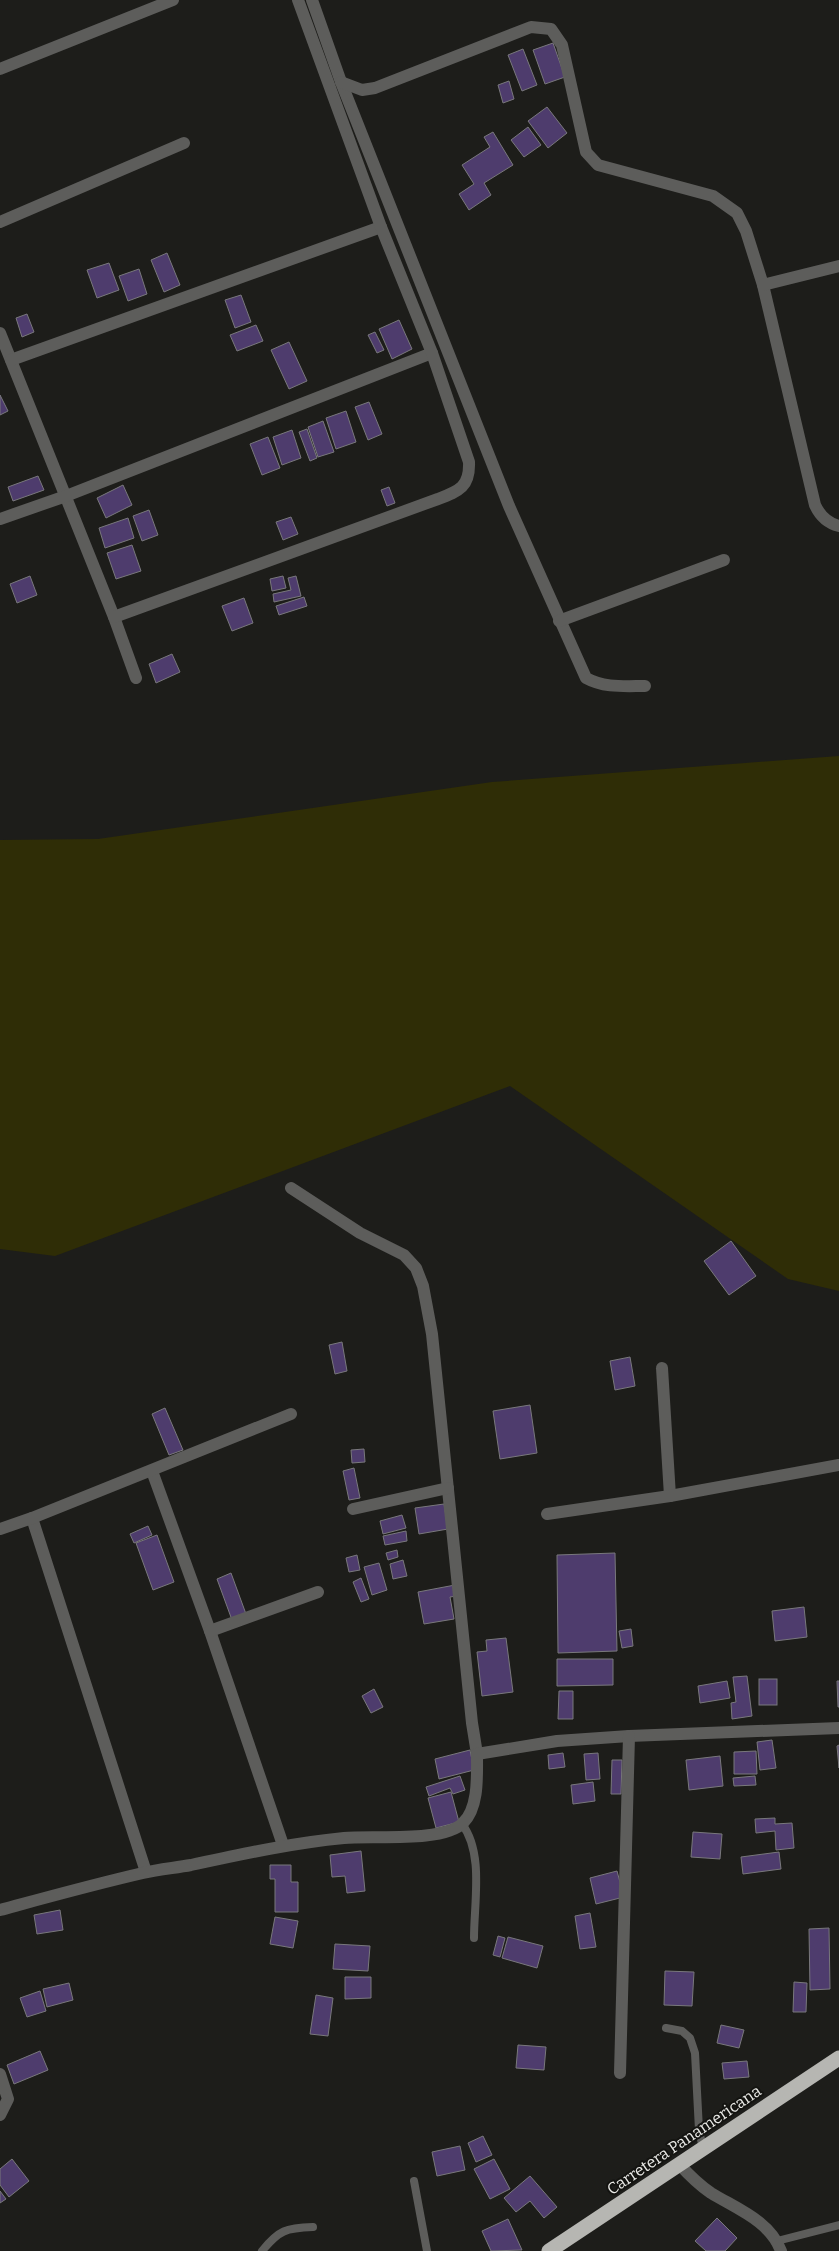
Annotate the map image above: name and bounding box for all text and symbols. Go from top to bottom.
street label: Carretera Panamericana [603,2081,765,2199]

